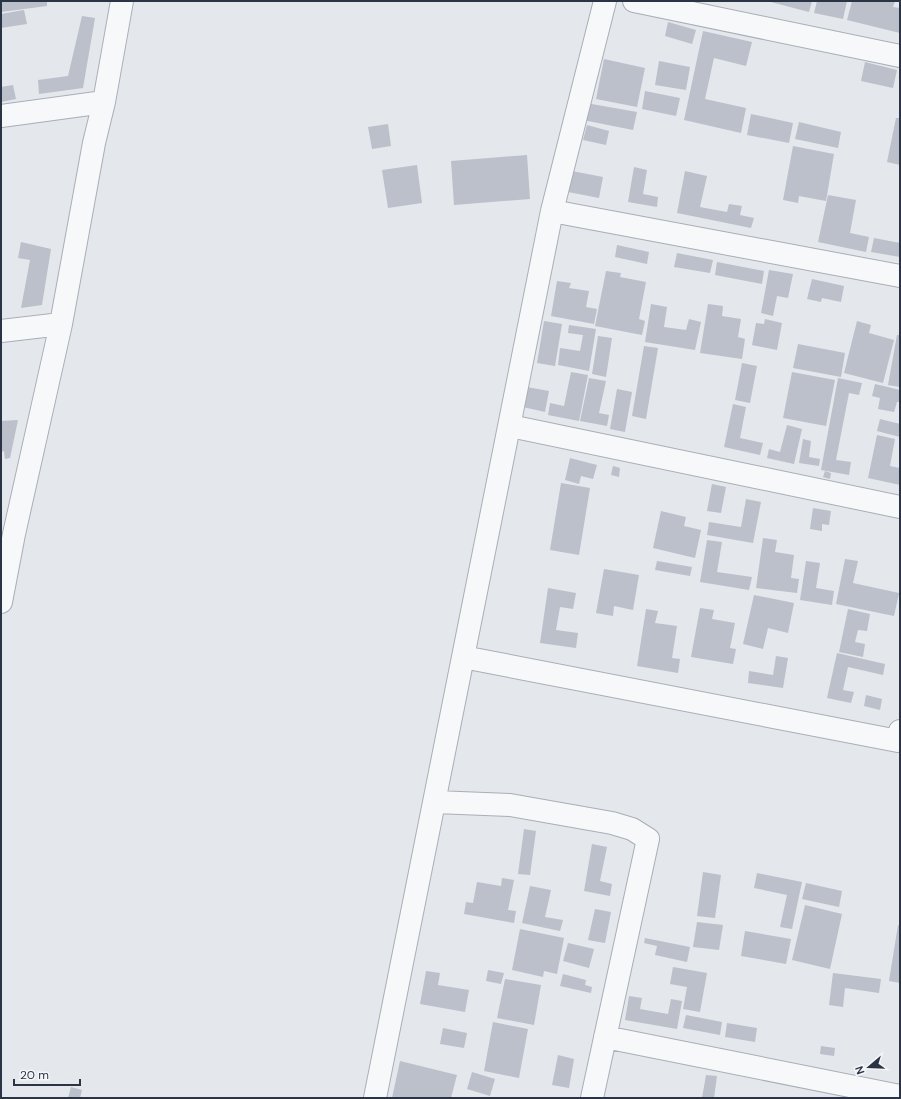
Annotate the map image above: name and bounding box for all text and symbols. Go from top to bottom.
north arrow [849,1047,889,1087]
scale bar [14,1061,80,1087]
text: N [852,1064,867,1076]
text: 20 m [20,1067,49,1083]

